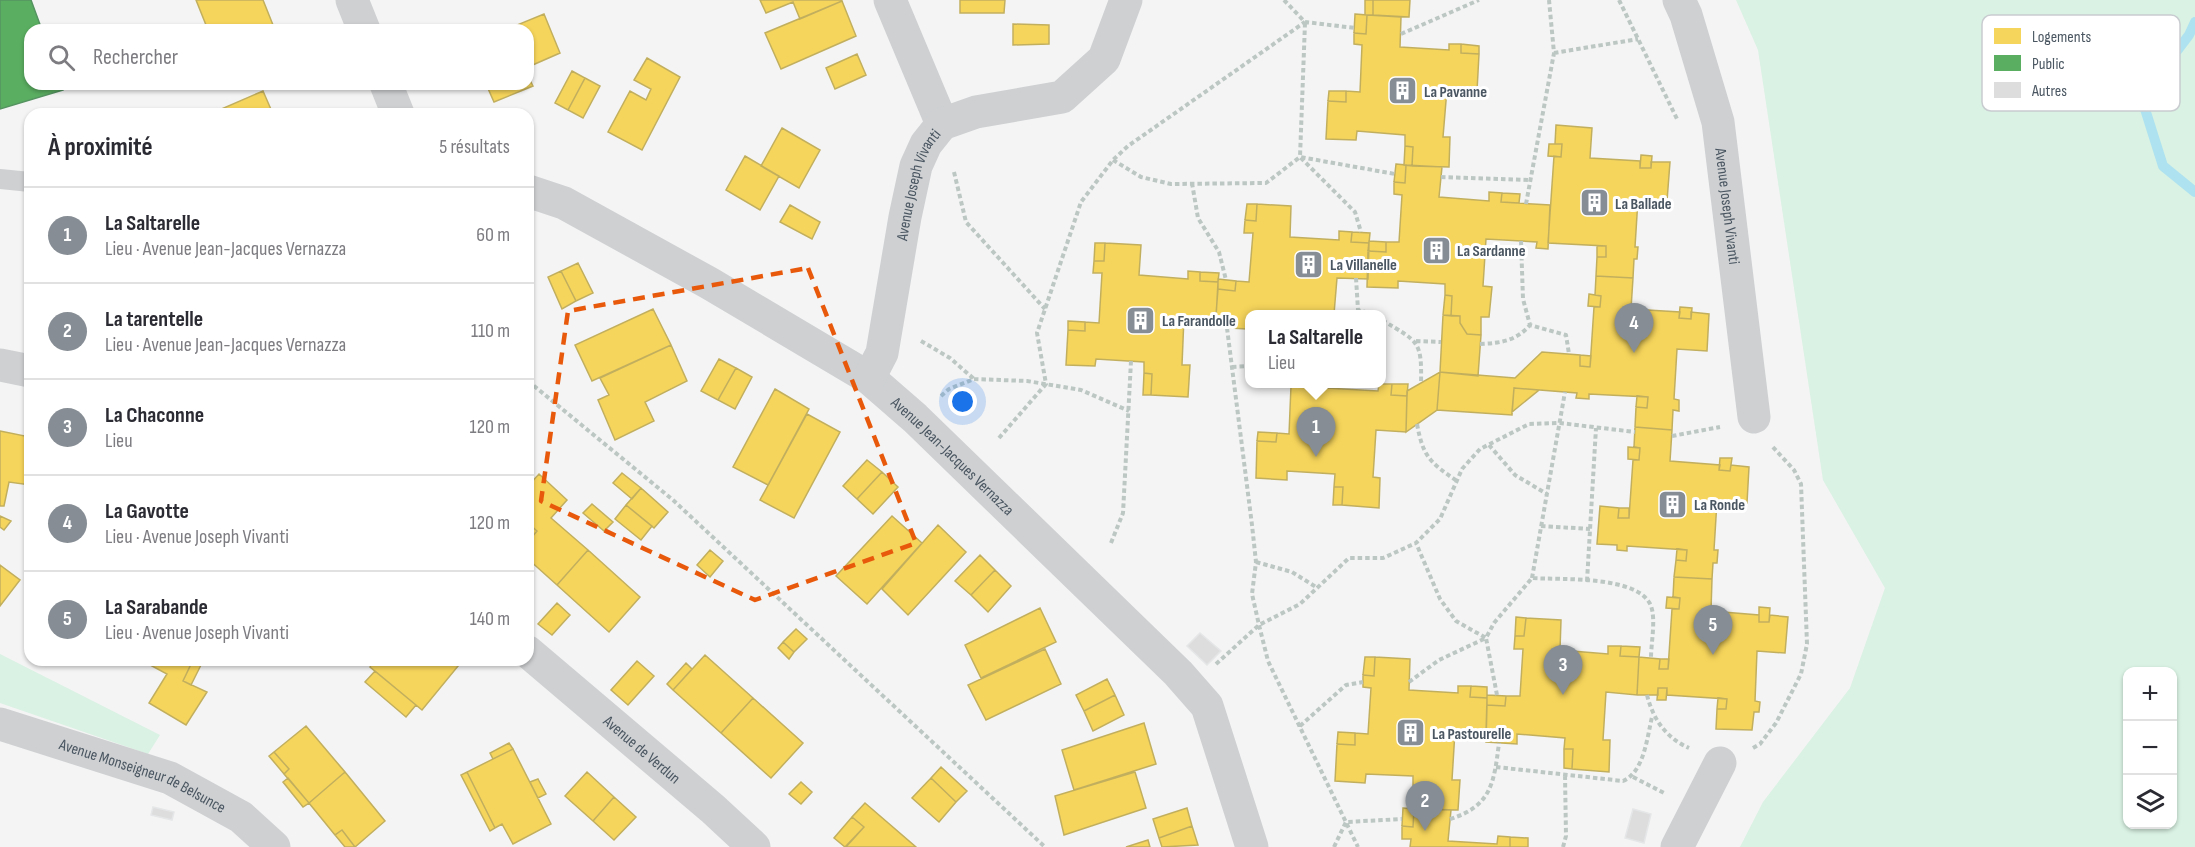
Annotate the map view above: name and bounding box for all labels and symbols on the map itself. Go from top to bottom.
legend [1982,15,2180,111]
text: Logements [2032,28,2092,47]
text: Public [2032,55,2065,74]
building icon: La Pavanne [1387,75,1419,107]
text: Autres [2031,82,2067,101]
place label: La Pavanne [1424,83,1487,102]
street label: Avenue Joseph Vivanti [893,126,945,243]
street label: Avenue Joseph Vivanti [1710,146,1743,266]
building icon: La Ballade [1578,187,1610,219]
place label: La Ballade [1615,195,1672,214]
building icon: La Sardanne [1420,234,1452,266]
place label: La Sardanne [1457,242,1526,261]
building icon: La Villanelle [1293,248,1325,280]
place label: La Villanelle [1330,256,1397,275]
building icon: La Farandolle [1125,304,1157,336]
pin: 4 [1614,304,1654,353]
place label: La Farandolle [1162,312,1236,331]
your location [948,387,977,416]
street label: Avenue Jean-Jacques Vernazza [886,393,1017,520]
pin: 1 [1296,408,1336,457]
building icon: La Ronde [1657,488,1689,520]
place label: La Ronde [1694,496,1745,515]
pin: 5 [1694,606,1732,655]
pin: 3 [1544,646,1582,695]
street label: Avenue de Verdun [598,712,684,788]
building icon: La Pastourelle [1395,717,1427,749]
place label: La Pastourelle [1432,725,1511,744]
street label: Avenue Monseigneur de Belsunce [56,735,229,818]
pin: 2 [1406,782,1444,831]

